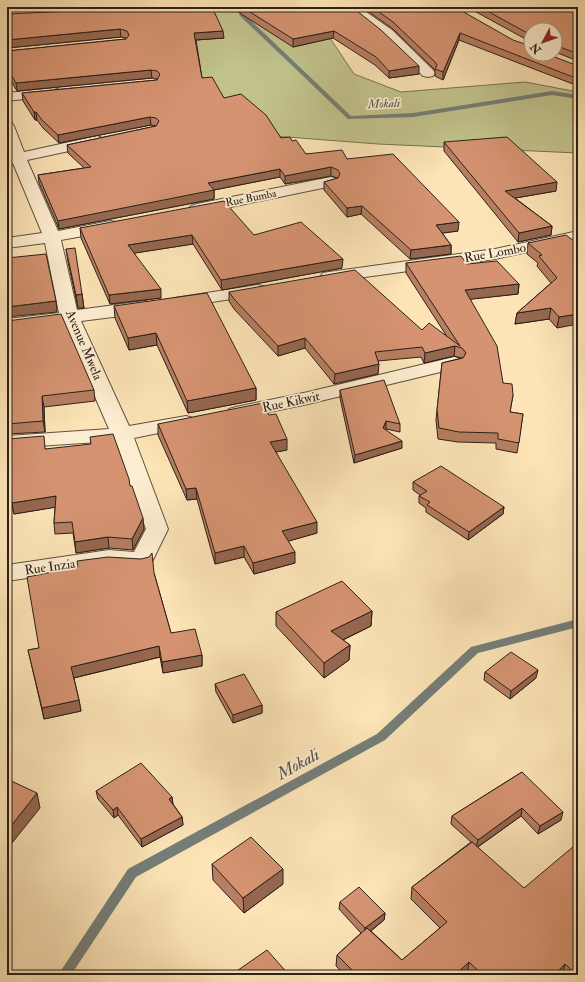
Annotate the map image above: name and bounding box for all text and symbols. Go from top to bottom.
north arrow [523,22,563,62]
text: N [527,39,545,57]
water label: Mokali [366,96,401,112]
street label: Rue Bumba [224,187,278,209]
street label: Rue Lombo [463,240,527,266]
street label: Avenue Mwela [62,307,106,383]
street label: Rue Kikwit [261,388,321,416]
street label: Rue Inzia [24,555,77,578]
water label: Mokali [272,744,323,785]

